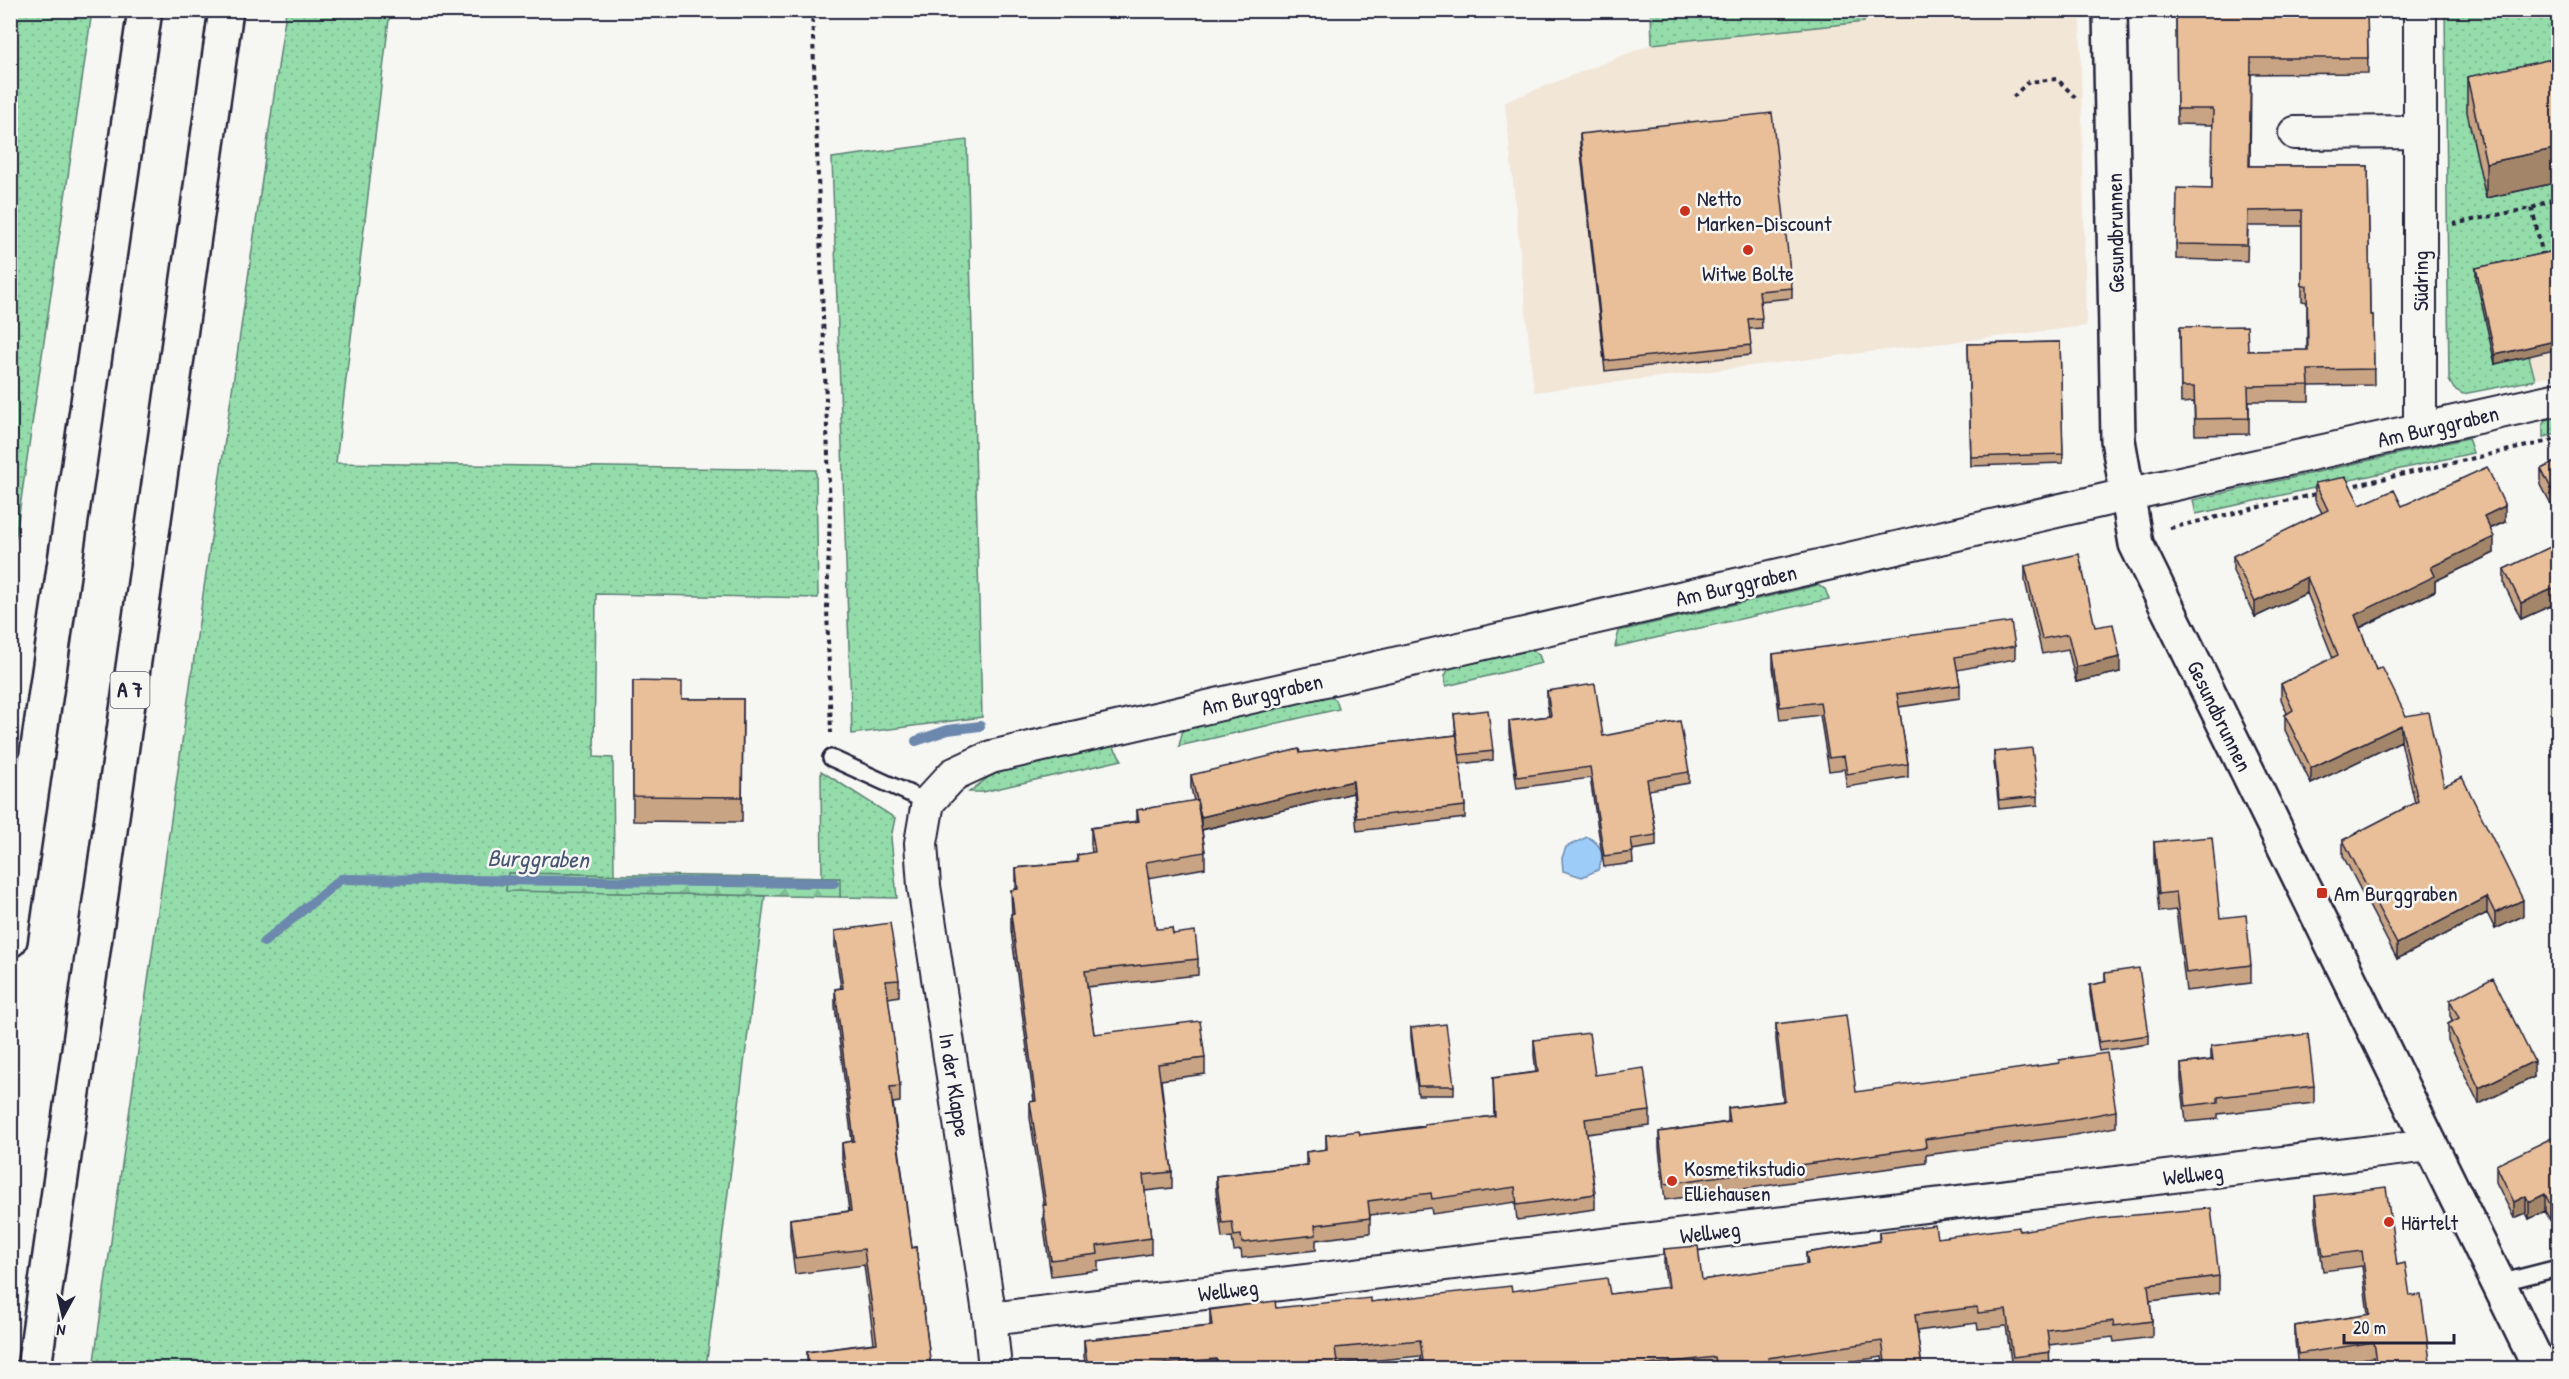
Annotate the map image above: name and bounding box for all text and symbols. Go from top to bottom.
street label: Gesundbrunnen [2099,173,2131,293]
place label: Netto Marken-Discount [1697,183,1832,238]
marker: Netto Marken-Discount [1678,204,1692,218]
marker: Witwe Bolte [1741,243,1755,257]
street label: Südring [2405,251,2435,311]
place label: Witwe Bolte [1702,258,1794,288]
street label: Am Burggraben [2374,397,2502,455]
street label: Am Burggraben [1672,556,1800,614]
street label: Gesundbrunnen [2180,655,2260,777]
street label: Am Burggraben [1198,665,1326,723]
road number: A 7 [110,672,150,708]
water label: Burggraben [487,841,591,876]
place label: Am Burggraben [2334,878,2458,908]
marker: Am Burggraben [2315,886,2329,900]
street label: In der Klappe [932,1031,978,1139]
place label: Kosmetikstudio Elliehausen [1684,1153,1806,1208]
street label: Wellweg [2161,1155,2225,1193]
marker: Kosmetikstudio Elliehausen [1665,1174,1679,1188]
place label: Härtelt [2401,1207,2459,1237]
street label: Wellweg [1678,1213,1742,1251]
marker: Härtelt [2382,1215,2396,1229]
street label: Wellweg [1196,1271,1260,1309]
north arrow [33,1286,93,1346]
scale bar [2344,1307,2454,1345]
text: 20 m [2353,1315,2386,1340]
text: N [55,1319,67,1342]

